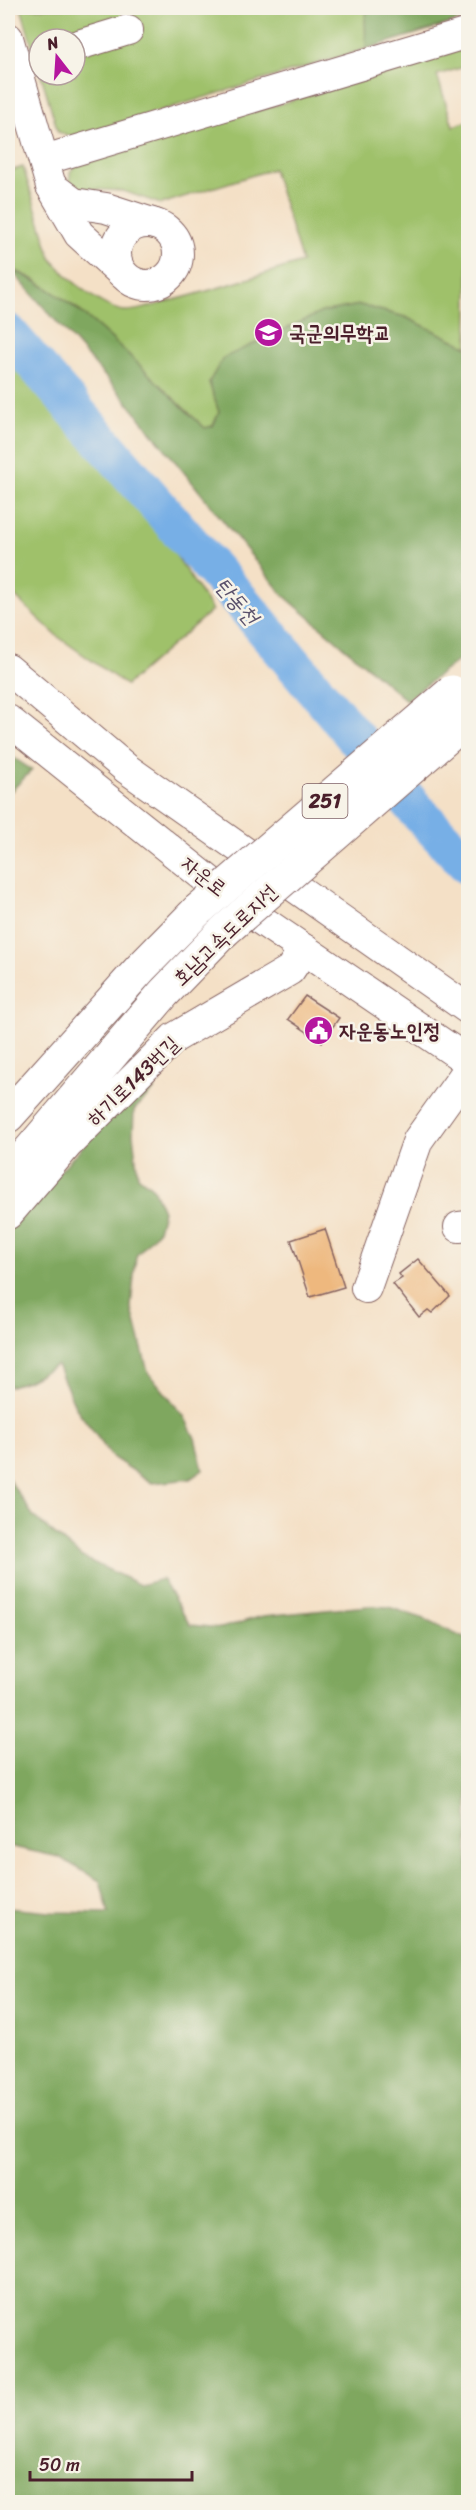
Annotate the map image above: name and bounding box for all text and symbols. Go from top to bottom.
north arrow [27,27,87,87]
text: N [42,27,63,59]
place label: 국군의무학교 [289,314,390,352]
school or university icon: 국군의무학교 [252,317,284,349]
water label: 탄동천 [205,568,271,636]
road number: 251 [302,784,348,818]
street label: 자운로 [172,845,236,907]
street label: 호남고속도로지선 [163,874,287,996]
place label: 자운동노인정 [339,1012,440,1050]
public building icon: 자운동노인정 [302,1015,334,1047]
street label: 하기로143번길 [77,1026,189,1136]
scale bar [30,2444,192,2482]
text: 50 m [39,2449,80,2481]

